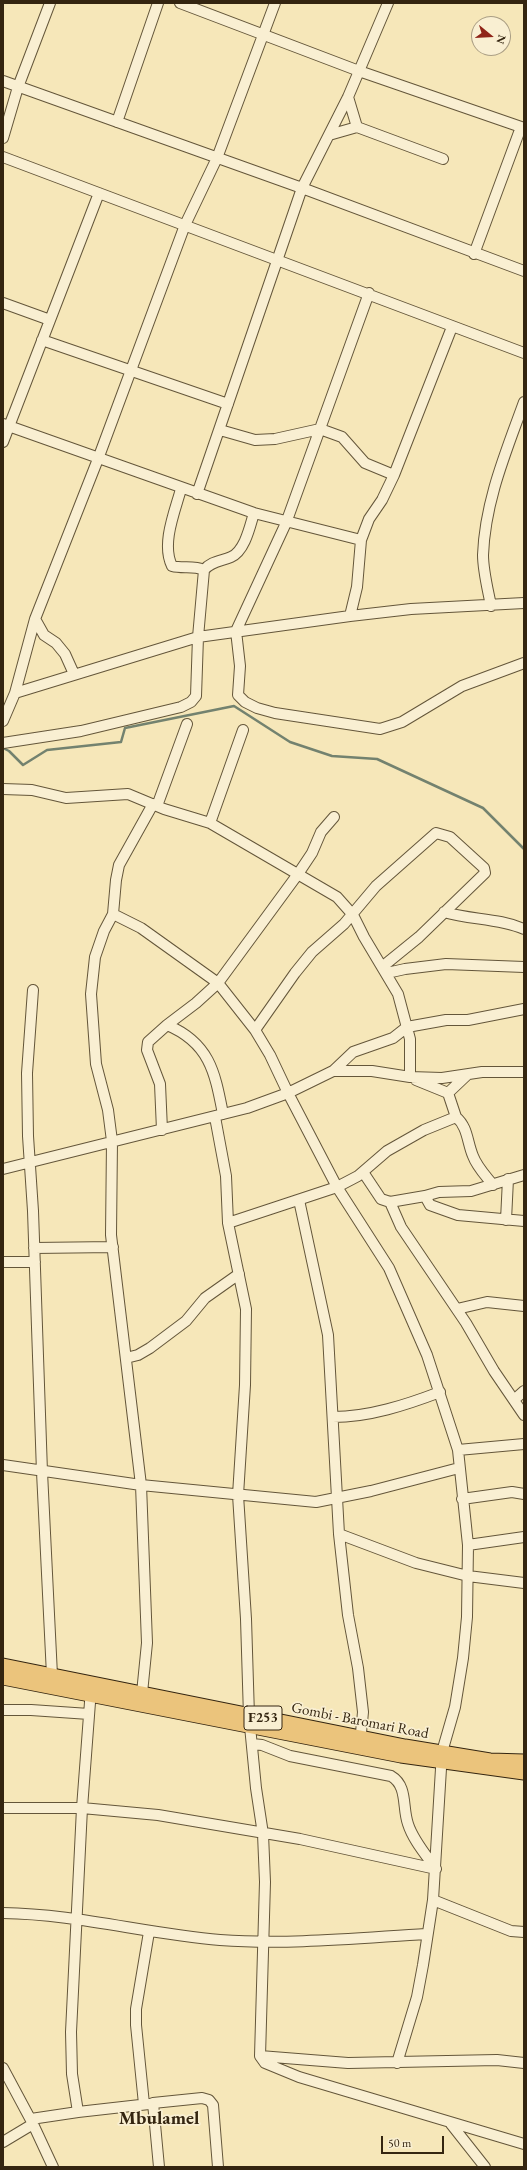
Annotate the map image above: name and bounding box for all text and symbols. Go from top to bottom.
north arrow [471,16,511,56]
text: N [493,33,509,46]
street label: Gombi - Baromari Road [290,1699,430,1743]
road number: F253 [244,1706,282,1730]
district label: Mbulamel [119,2108,199,2130]
scale bar [383,2128,446,2154]
text: 50 m [388,2135,411,2151]

